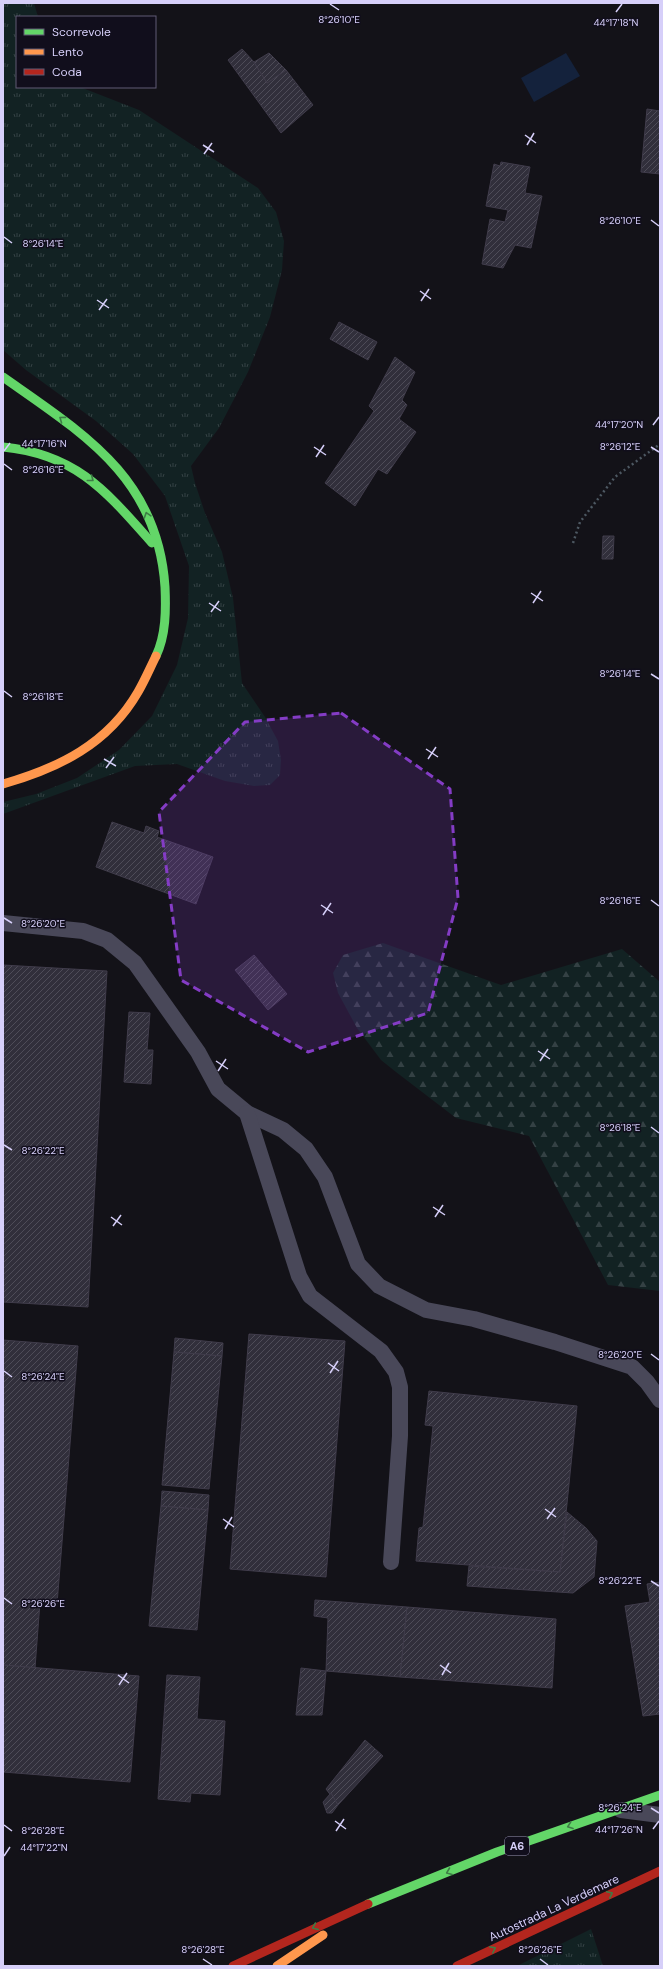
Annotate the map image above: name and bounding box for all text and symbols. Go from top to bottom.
text: 8°26'10"E [318,13,360,26]
legend [16,16,156,88]
text: 44°17'18"N [594,16,639,29]
text: Scorrevole [52,24,111,40]
text: Lento [52,44,83,60]
text: Coda [52,64,82,80]
text: 8°26'10"E [599,214,641,227]
text: 8°26'14"E [23,237,64,250]
one-way arrow [59,417,66,424]
text: 44°17'20"N [595,418,643,431]
text: 44°17'16"N [21,437,67,450]
text: 8°26'12"E [600,440,641,453]
text: 8°26'16"E [22,463,64,476]
one-way arrow [86,474,93,481]
one-way arrow [143,511,152,518]
text: 8°26'14"E [600,667,641,680]
text: 8°26'18"E [23,690,64,703]
text: 8°26'16"E [599,894,641,907]
text: 8°26'20"E [21,917,65,930]
text: 8°26'18"E [600,1121,641,1134]
text: 8°26'22"E [21,1144,65,1157]
text: 8°26'20"E [598,1348,642,1361]
text: 8°26'24"E [21,1370,65,1383]
text: 8°26'22"E [598,1574,642,1587]
text: 8°26'26"E [21,1597,65,1610]
text: 8°26'24"E [598,1801,642,1814]
one-way arrow [567,1822,574,1830]
text: 44°17'26"N [595,1823,643,1836]
text: 8°26'28"E [21,1824,65,1837]
road number: A6 [505,1837,529,1855]
text: 44°17'22"N [20,1841,68,1854]
one-way arrow [445,1867,452,1875]
street label: Autostrada La Verdemare [486,1871,622,1945]
one-way arrow [606,1891,614,1899]
one-way arrow [311,1923,318,1931]
text: 8°26'28"E [181,1943,225,1956]
text: 8°26'26"E [518,1943,562,1956]
one-way arrow [488,1946,496,1954]

